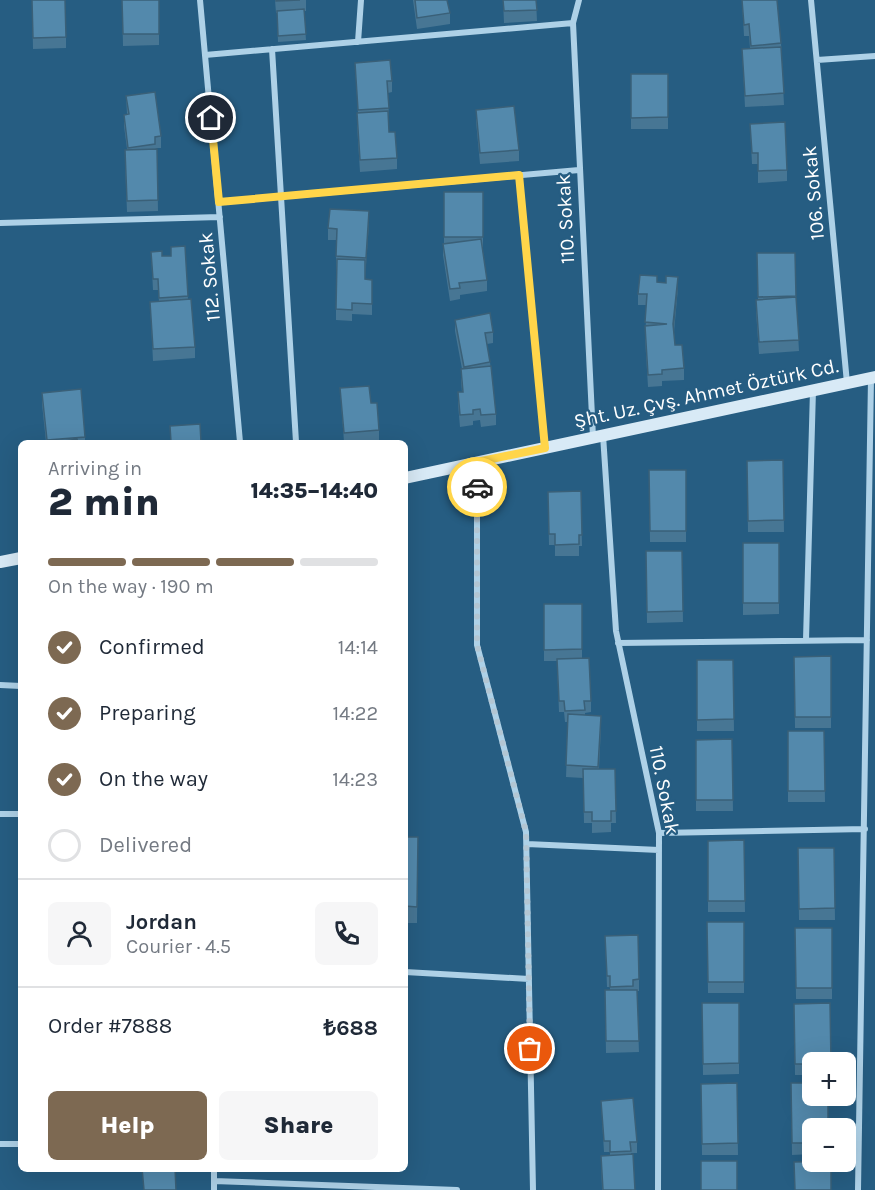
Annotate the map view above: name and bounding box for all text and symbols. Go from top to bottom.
pin [185,92,236,143]
icon: home [194,101,227,134]
street label: 106. Sokak [798,145,829,241]
street label: 110. Sokak [552,173,579,265]
street label: 112. Sokak [194,231,225,323]
street label: Şht. Uz. Çvş. Ahmet Öztürk Cd. [572,354,840,433]
text: Arriving in [48,457,142,480]
courier [447,457,507,517]
icon: car [461,471,494,504]
text: 14:35–14:40 [250,478,378,504]
text: 2 min [48,479,160,525]
text: On the way · 190 m [48,575,214,598]
icon: check [48,631,81,664]
text: Confirmed [99,634,205,660]
text: 14:14 [338,636,378,659]
icon: check [48,697,81,730]
text: Preparing [99,700,196,726]
text: 14:22 [332,702,378,725]
street label: 110. Sokak [645,744,684,836]
icon: check [48,763,81,796]
text: On the way [99,766,208,792]
text: 14:23 [332,768,378,791]
text: Delivered [99,832,192,858]
button: person [48,902,111,965]
button: phone [315,902,378,965]
text: Jordan [126,909,197,935]
text: Courier · 4.5 [126,935,231,958]
text: Order #7888 [48,1013,172,1039]
text: ₺688 [324,1015,378,1041]
pin [504,1023,555,1074]
icon: bag [513,1032,546,1065]
map controls [802,1052,856,1172]
button: + [802,1052,856,1106]
button: Help [48,1091,207,1160]
button: Share [219,1091,378,1160]
button: − [802,1118,856,1172]

